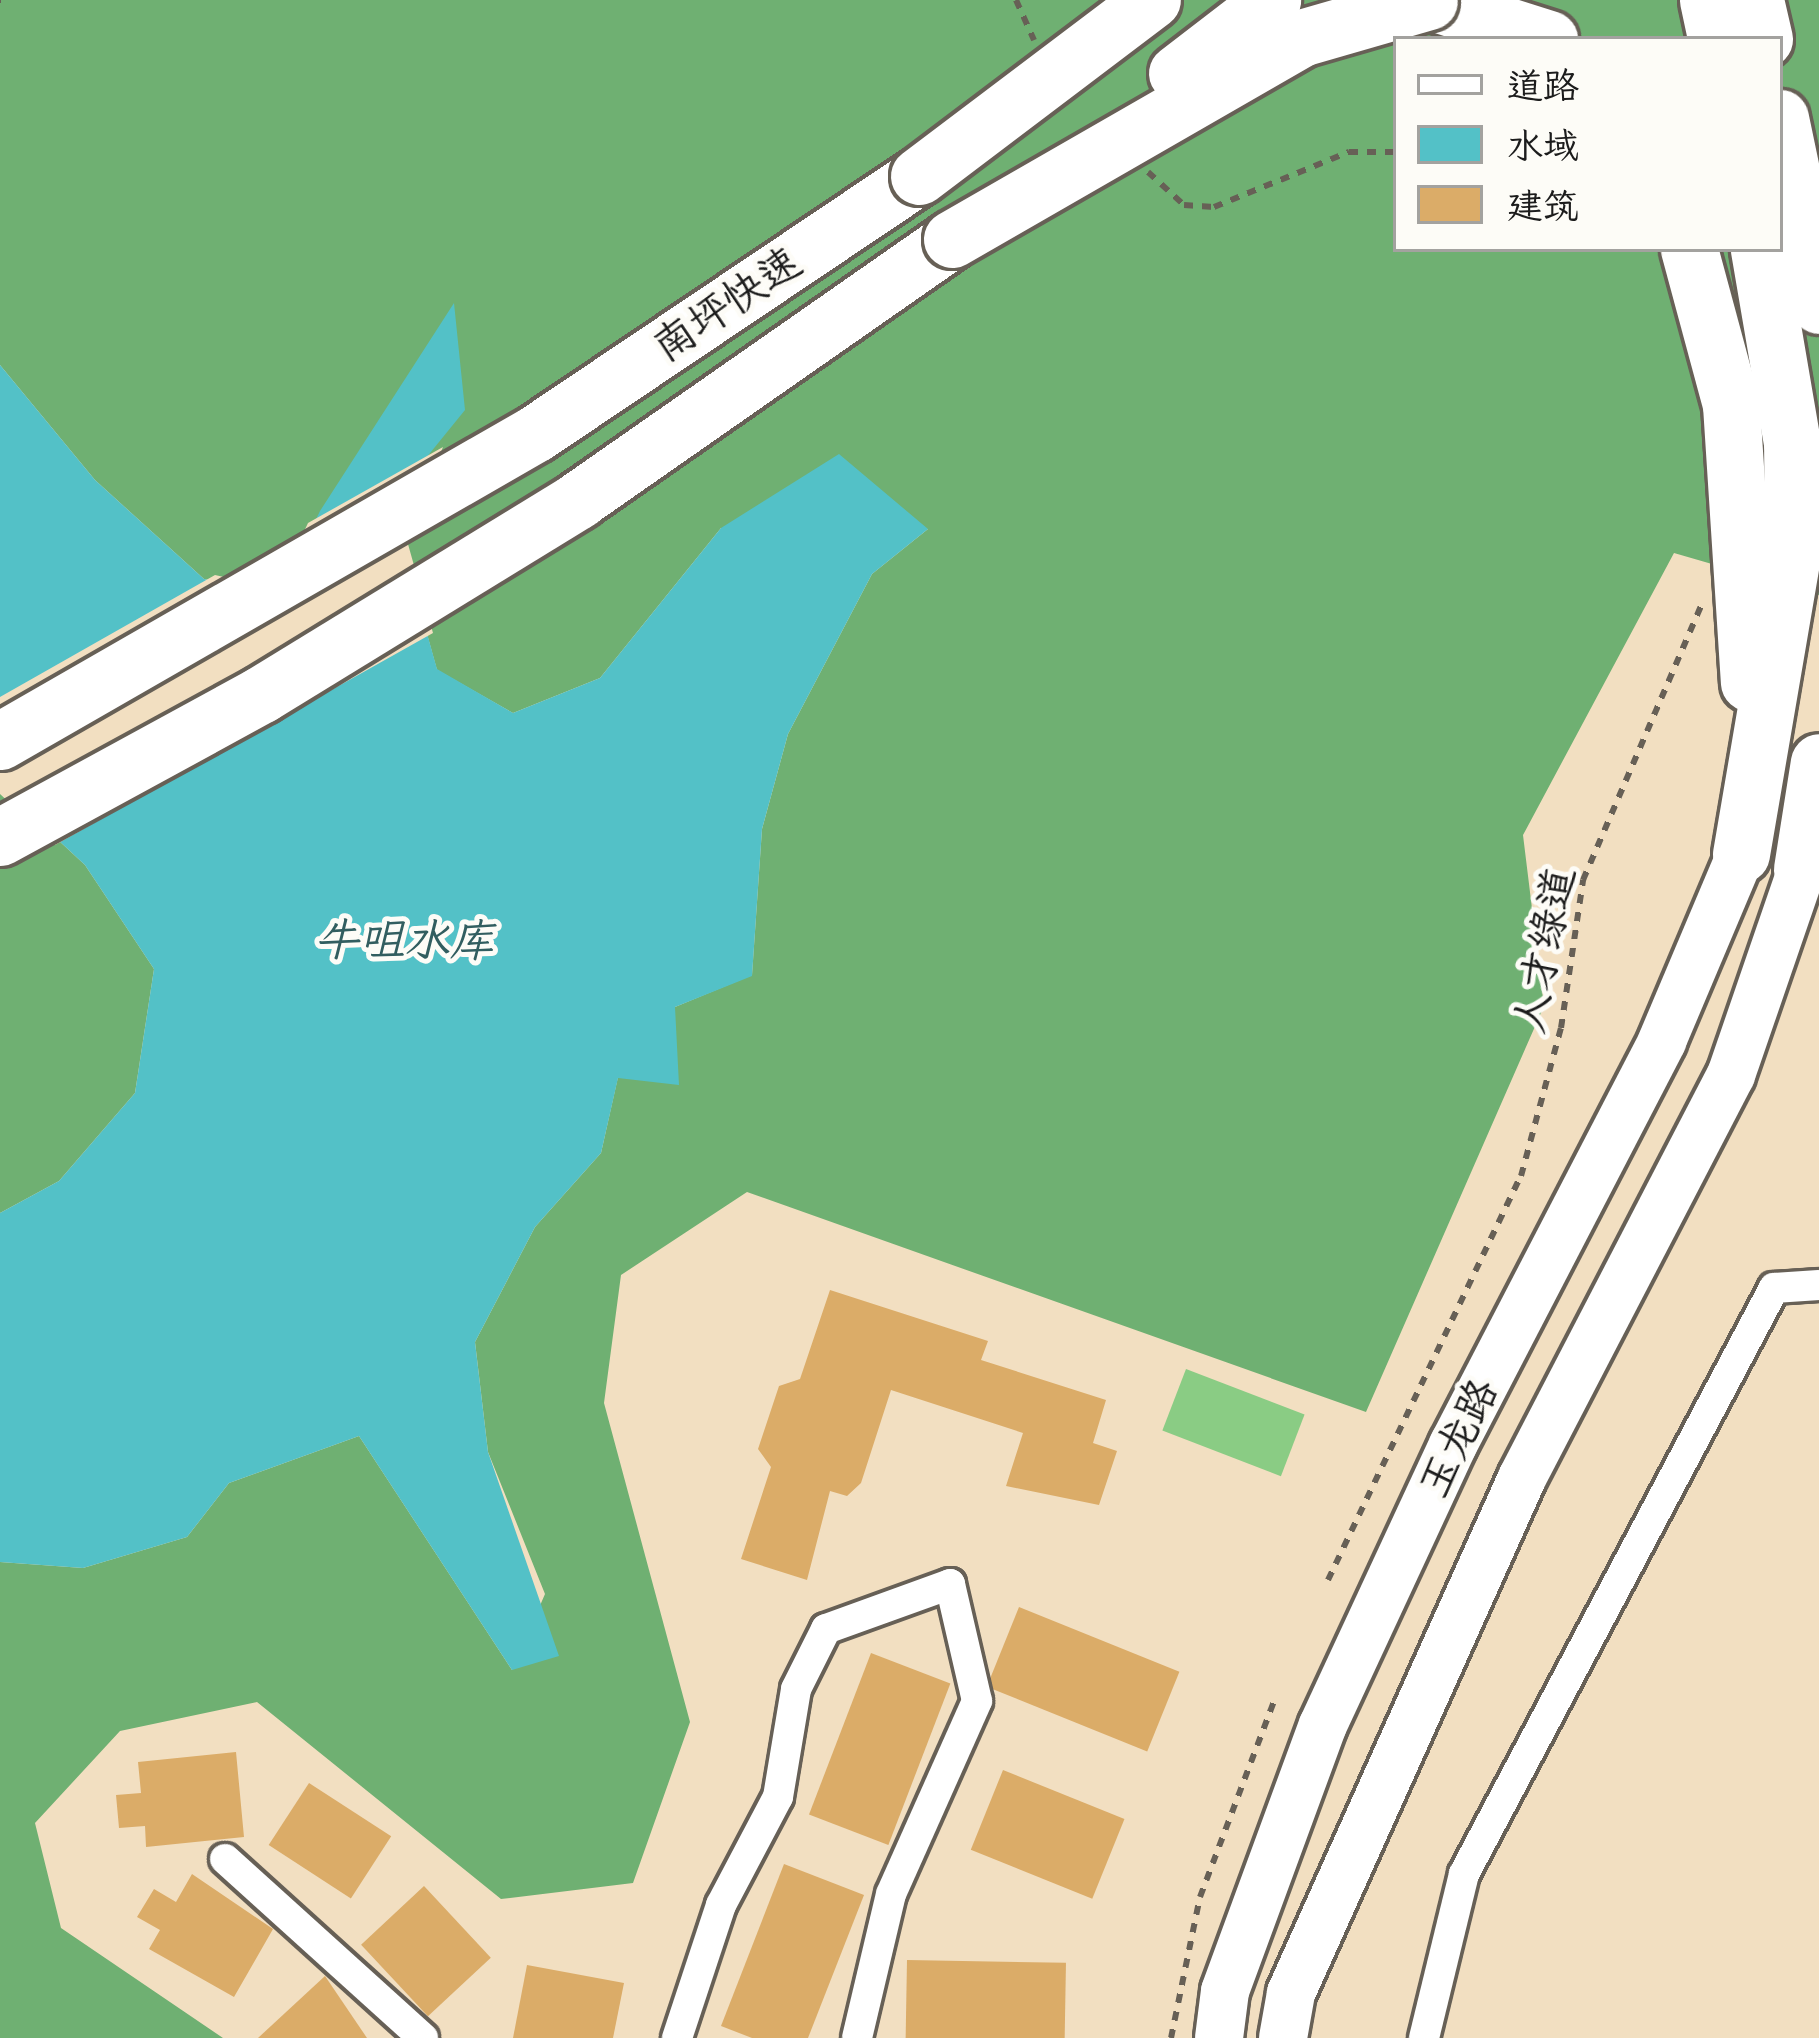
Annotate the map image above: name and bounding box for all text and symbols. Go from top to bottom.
legend [1393,36,1783,252]
text: 道路 [1507,64,1579,107]
text: 水域 [1507,124,1579,167]
text: 建筑 [1507,184,1579,227]
street label: 南坪快速 [643,236,811,372]
street label: 人才绿道 [1503,863,1585,1037]
water label: 牛咀水库 [314,913,494,967]
street label: 玉龙路 [1408,1370,1508,1506]

